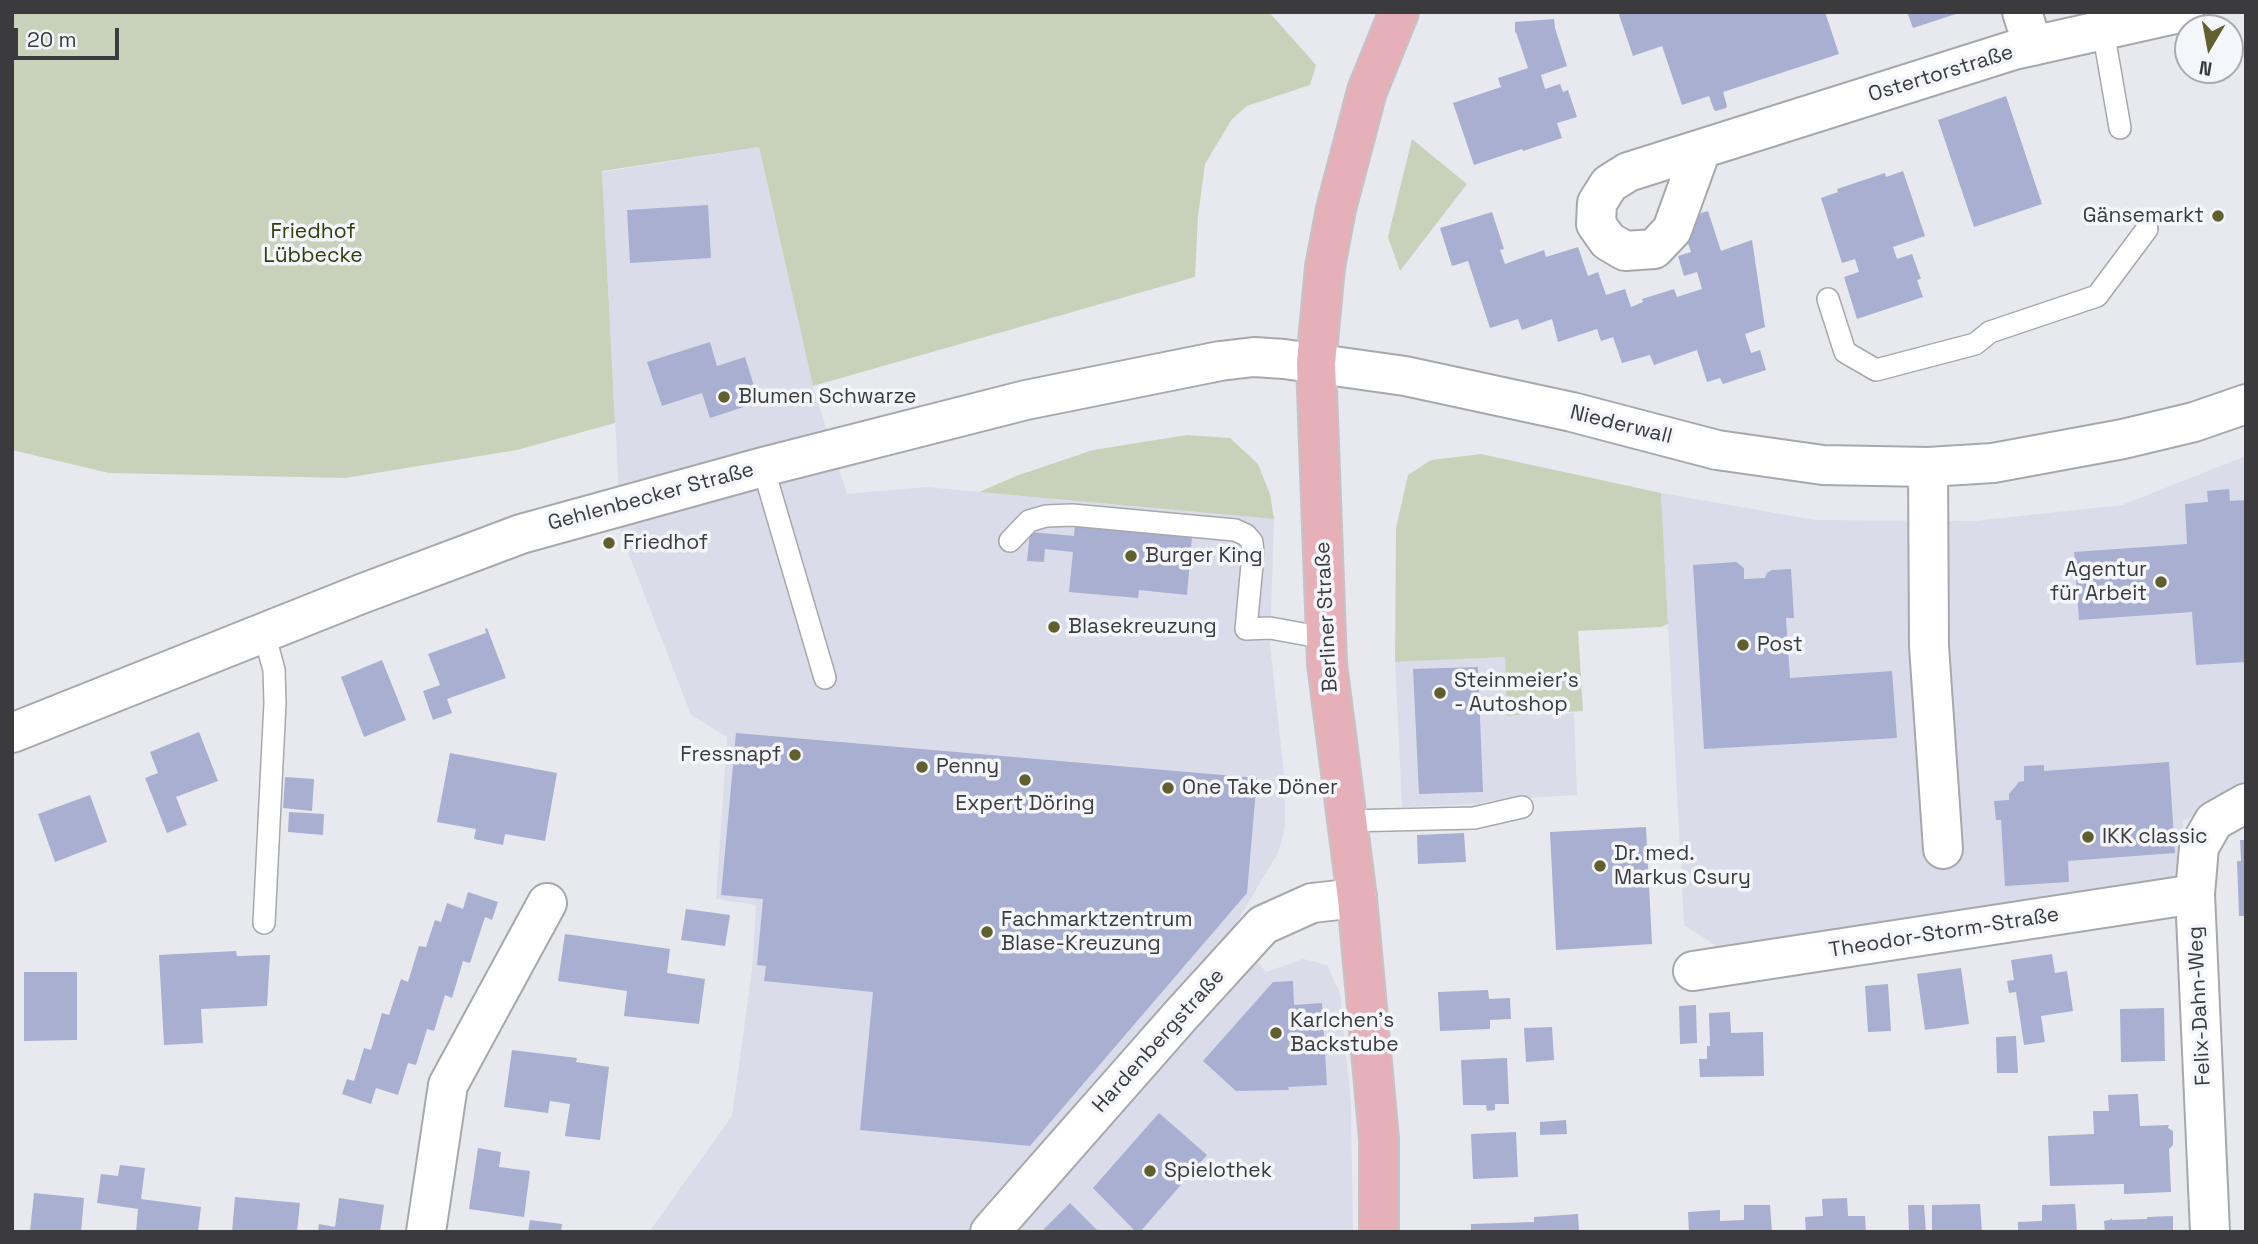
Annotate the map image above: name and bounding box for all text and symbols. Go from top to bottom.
scale bar [18,14,122,58]
north arrow [2174,14,2244,84]
text: 20 m [27,26,77,53]
street label: Ostertorstraße [1865,40,2017,108]
text: N [2197,55,2214,82]
place label: Gänsemarkt [2083,203,2204,229]
marker: Gänsemarkt [2210,208,2226,224]
park label: Friedhof Lübbecke [263,219,363,269]
place label: Blumen Schwarze [738,384,916,410]
marker: Blumen Schwarze [716,389,732,405]
street label: Niederwall [1567,400,1675,450]
street label: Gehlenbecker Straße [545,457,757,537]
place label: Friedhof [623,530,708,556]
marker: Friedhof [601,535,617,551]
street label: Berliner Straße [1310,541,1344,693]
place label: Burger King [1145,543,1263,569]
marker: Burger King [1123,548,1139,564]
place label: Agentur für Arbeit [2050,557,2147,607]
marker: Agentur für Arbeit [2153,574,2169,590]
place label: Blasekreuzung [1068,614,1217,640]
marker: Blasekreuzung [1046,619,1062,635]
place label: Post [1757,632,1803,658]
marker: Post [1735,637,1751,653]
place label: Steinmeier's - Autoshop [1454,668,1579,718]
marker: Steinmeier's - Autoshop [1432,685,1448,701]
place label: Fressnapf [680,742,781,768]
marker: Fressnapf [787,747,803,763]
place label: Penny [936,754,999,780]
marker: Penny [914,759,930,775]
marker: Expert Döring [1017,772,1033,788]
place label: One Take Döner [1182,775,1338,801]
marker: One Take Döner [1160,780,1176,796]
place label: Expert Döring [955,791,1095,817]
place label: IKK classic [2102,824,2208,850]
marker: IKK classic [2080,829,2096,845]
place label: Dr. med. Markus Csury [1614,841,1751,891]
marker: Dr. med. Markus Csury [1592,858,1608,874]
street label: Theodor-Storm-Straße [1827,902,2061,964]
place label: Fachmarktzentrum Blase-Kreuzung [1001,907,1192,957]
marker: Fachmarktzentrum Blase-Kreuzung [979,924,995,940]
street label: Felix-Dahn-Weg [2183,925,2217,1087]
street label: Hardenbergstraße [1088,964,1230,1118]
place label: Karlchen's Backstube [1290,1008,1399,1058]
marker: Karlchen's Backstube [1268,1025,1284,1041]
place label: Spielothek [1164,1158,1272,1184]
marker: Spielothek [1142,1163,1158,1179]

